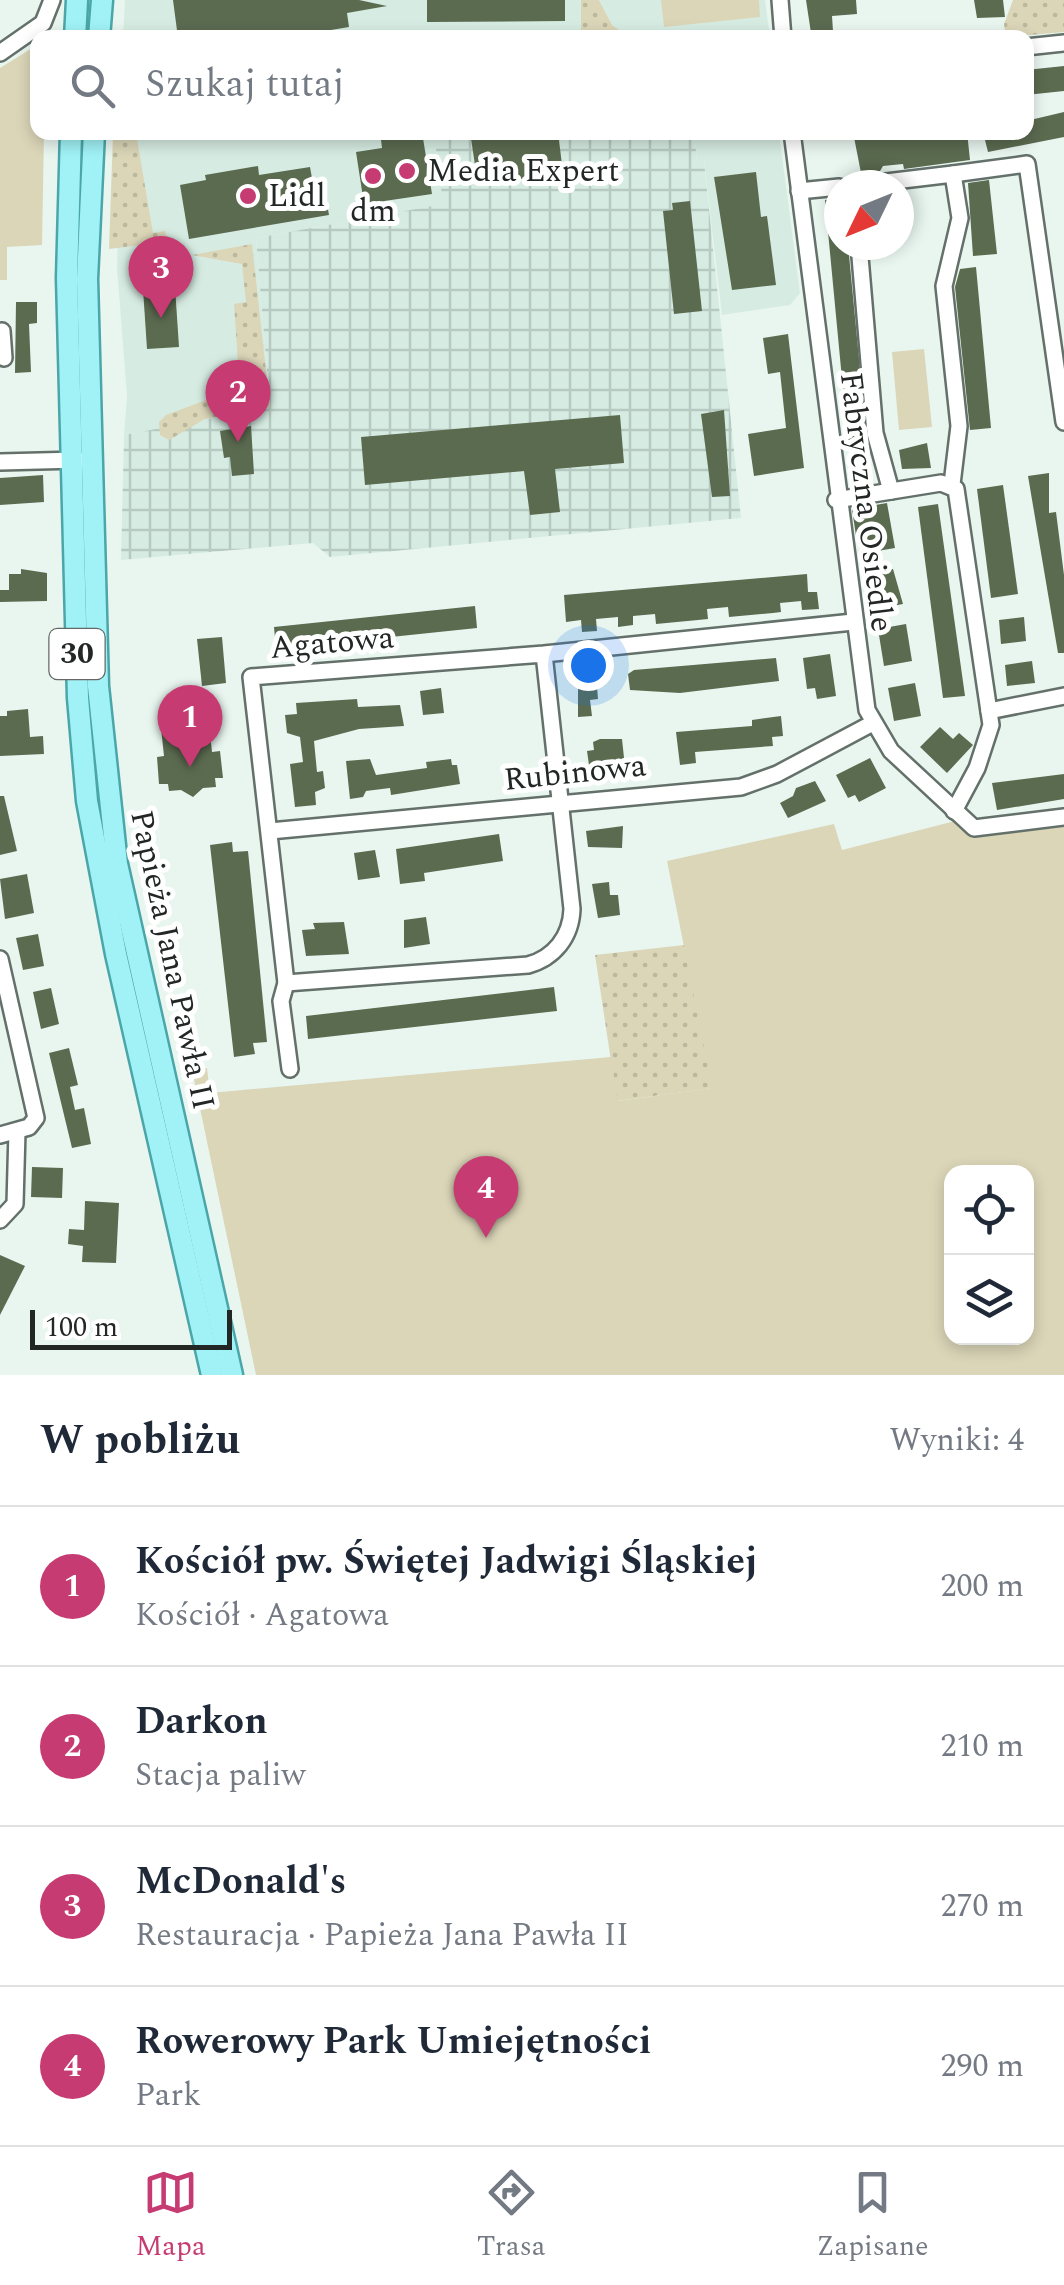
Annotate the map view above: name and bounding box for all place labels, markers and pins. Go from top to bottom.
place label: Media Expert [427,147,619,196]
marker: Media Expert [396,160,418,182]
marker: dm [362,165,384,187]
place label: Lidl [268,172,326,221]
marker: Lidl [237,185,259,207]
place label: dm [350,187,396,236]
pin: 3 [128,236,194,318]
pin: 2 [206,360,270,442]
pin: 1 [158,684,222,767]
pin: 4 [454,1156,518,1238]

